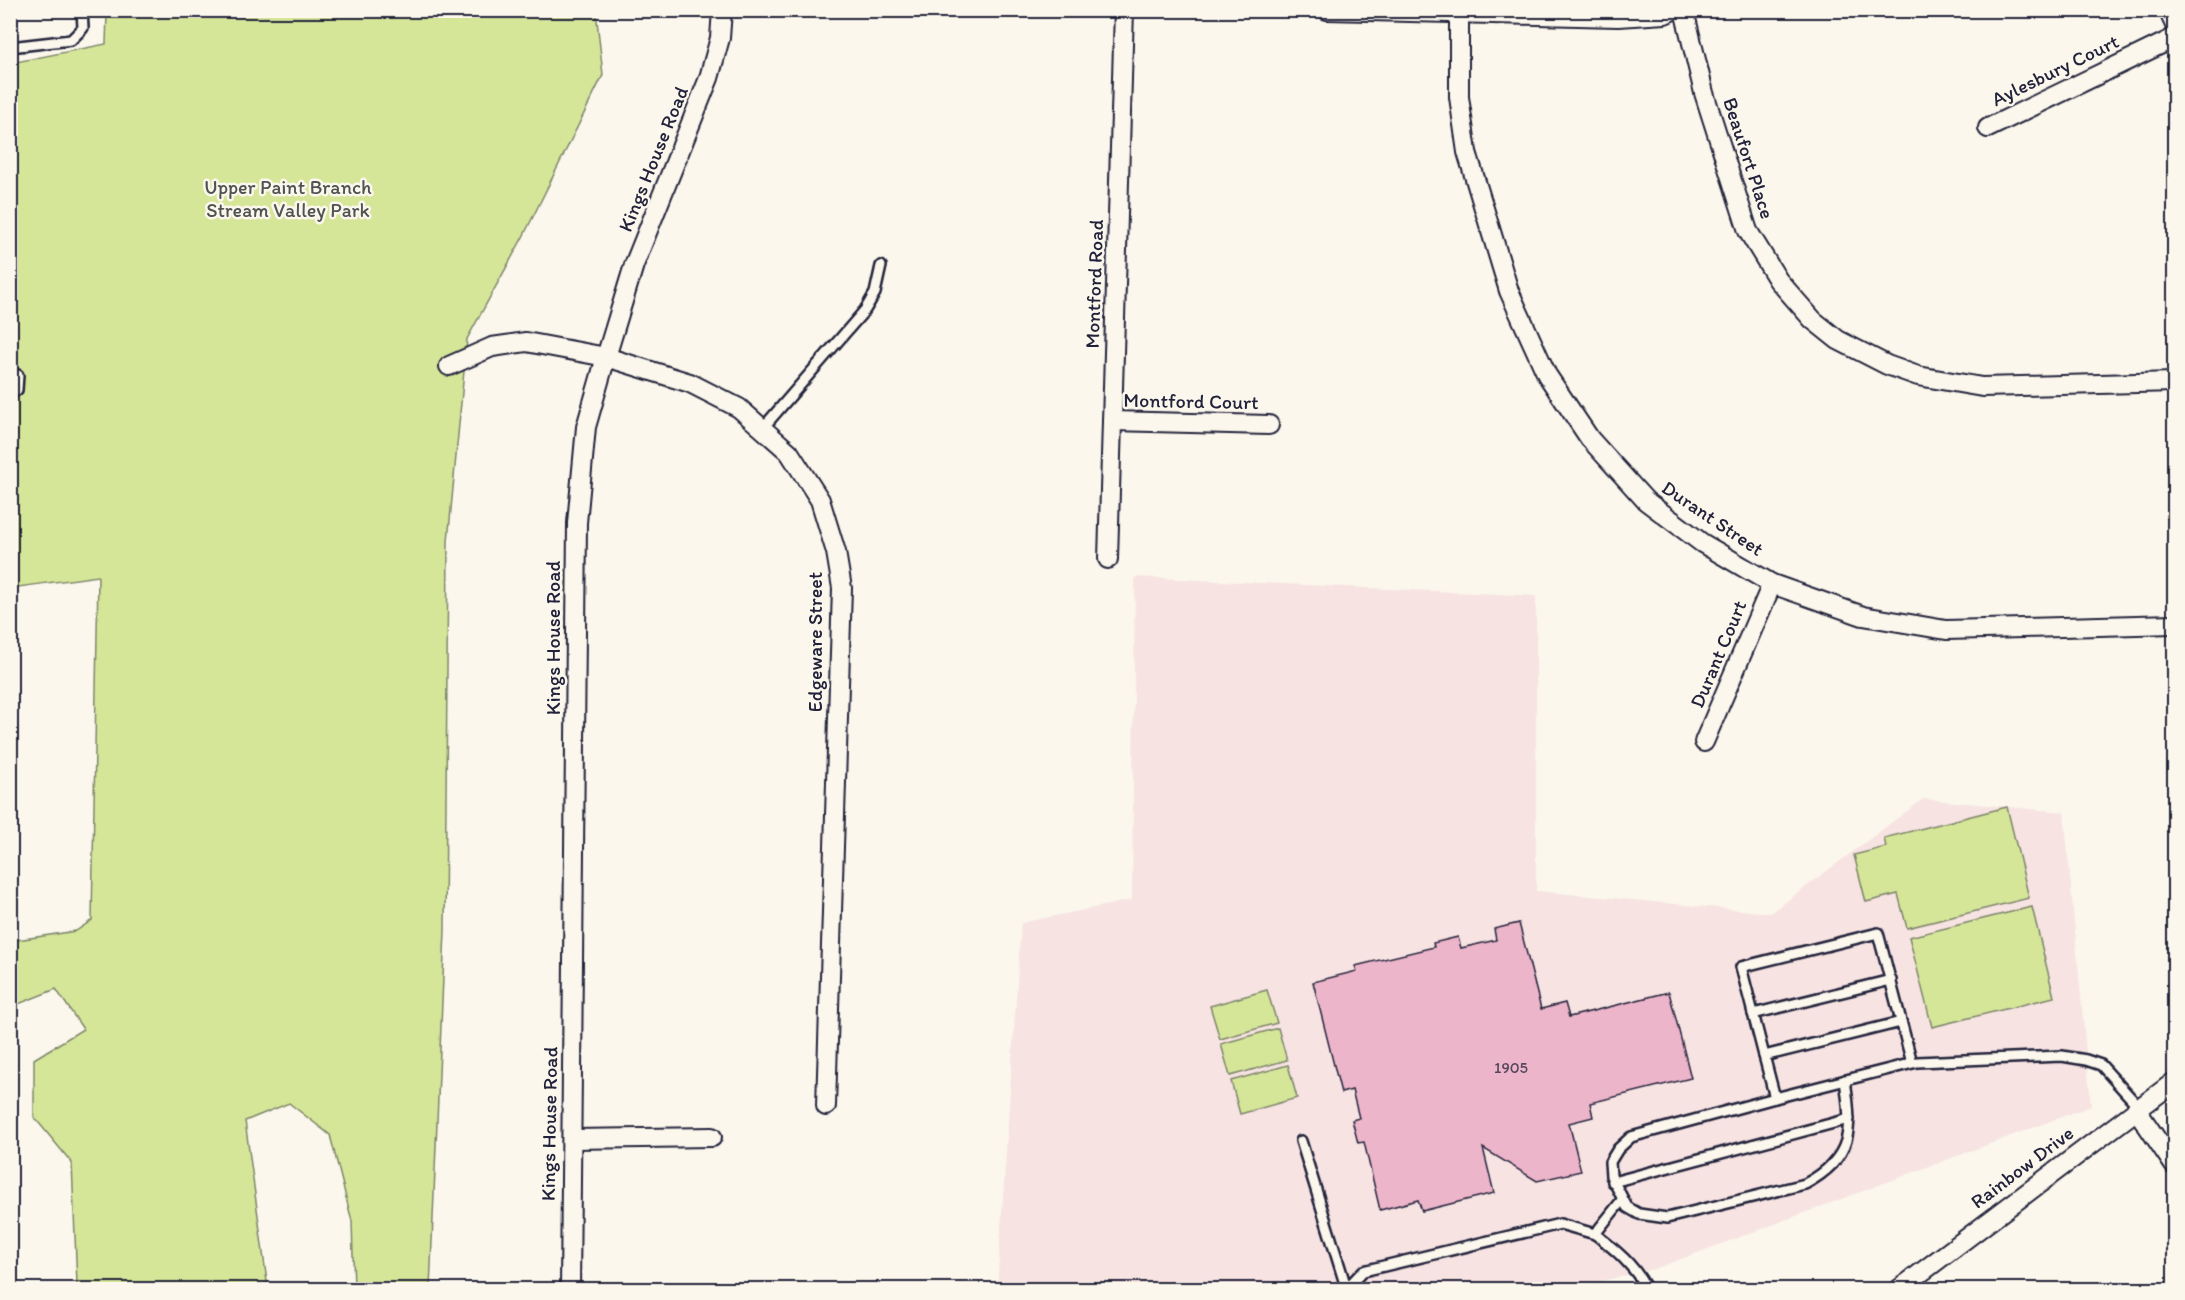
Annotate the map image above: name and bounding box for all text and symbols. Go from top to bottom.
street label: Aylesbury Court [1988,29,2123,111]
street label: Kings House Road [613,83,693,235]
street label: Beaufort Place [1718,94,1780,222]
park label: Upper Paint Branch Stream Valley Park [204,175,372,222]
street label: Montford Road [1080,219,1108,349]
street label: Montford Court [1123,388,1259,414]
street label: Durant Street [1658,475,1768,561]
street label: Kings House Road [541,560,565,715]
street label: Edgeware Street [803,572,827,712]
street label: Durant Court [1685,596,1752,711]
street label: Kings House Road [536,1046,562,1201]
house number: 1905 [1494,1058,1528,1077]
street label: Rainbow Drive [1966,1121,2078,1213]

